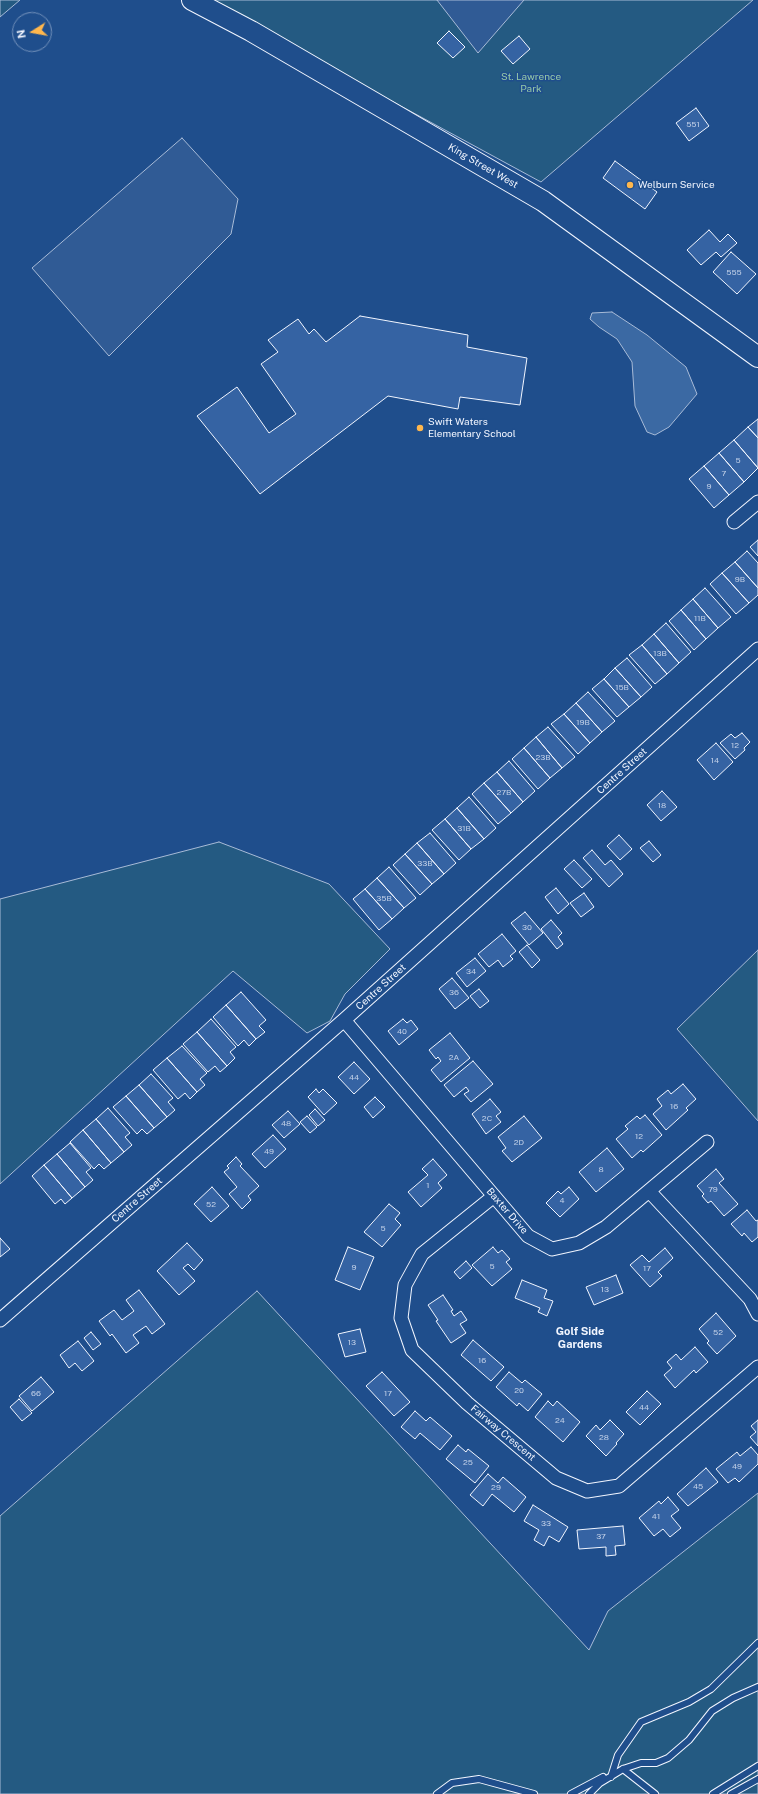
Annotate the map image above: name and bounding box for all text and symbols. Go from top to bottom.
north arrow [12,12,52,52]
text: N [14,29,28,39]
park label: St. Lawrence Park [501,71,561,94]
house number: 551 [686,120,700,130]
street label: King Street West [446,141,520,191]
place label: Welburn Service [638,179,715,191]
marker: Welburn Service [625,180,635,190]
house number: 555 [726,268,742,278]
place label: Swift Waters Elementary School [428,416,516,440]
marker: Swift Waters Elementary School [415,423,425,433]
house number: 5 [735,456,741,466]
house number: 7 [722,469,726,479]
house number: 9 [707,482,711,492]
house number: 9B [735,575,745,585]
house number: 11B [694,614,706,624]
house number: 13B [653,649,667,659]
house number: 15B [615,683,629,693]
house number: 19B [576,718,590,728]
house number: 12 [731,741,739,751]
street label: Centre Street [595,745,649,797]
house number: 23B [535,753,551,763]
house number: 14 [711,756,719,766]
house number: 27B [497,788,511,798]
house number: 18 [658,801,666,811]
house number: 31B [457,824,471,834]
house number: 33B [417,859,433,869]
house number: 35B [376,894,392,904]
house number: 30 [522,923,532,933]
street label: Centre Street [354,961,408,1013]
house number: 34 [466,967,476,977]
house number: 36 [449,988,459,998]
house number: 40 [397,1027,407,1037]
house number: 2A [449,1053,459,1063]
house number: 44 [349,1073,359,1083]
house number: 16 [670,1102,678,1112]
house number: 2C [482,1114,492,1124]
house number: 48 [281,1119,291,1129]
house number: 12 [635,1132,643,1142]
house number: 2D [514,1138,524,1148]
house number: 49 [264,1147,274,1157]
house number: 8 [598,1165,604,1175]
street label: Centre Street [109,1175,165,1225]
house number: 1 [426,1181,430,1191]
street label: Baxter Drive [484,1185,530,1237]
house number: 79 [708,1185,718,1195]
house number: 4 [559,1196,565,1206]
house number: 52 [206,1200,216,1210]
house number: 5 [380,1224,386,1234]
house number: 5 [489,1262,495,1272]
house number: 9 [352,1263,356,1273]
house number: 17 [643,1264,651,1274]
house number: 13 [601,1285,609,1295]
district label: Golf Side Gardens [556,1325,604,1351]
house number: 52 [713,1328,723,1338]
house number: 13 [348,1338,356,1348]
house number: 16 [478,1356,486,1366]
house number: 20 [514,1386,524,1396]
house number: 66 [31,1389,41,1399]
house number: 17 [384,1389,392,1399]
street label: Fairway Crescent [468,1402,538,1464]
house number: 44 [639,1403,649,1413]
house number: 24 [555,1416,565,1426]
house number: 28 [599,1433,609,1443]
house number: 25 [463,1458,473,1468]
house number: 49 [732,1462,742,1472]
house number: 45 [693,1482,703,1492]
house number: 29 [491,1483,501,1493]
house number: 41 [652,1512,660,1522]
house number: 33 [541,1519,551,1529]
house number: 37 [596,1532,606,1542]

